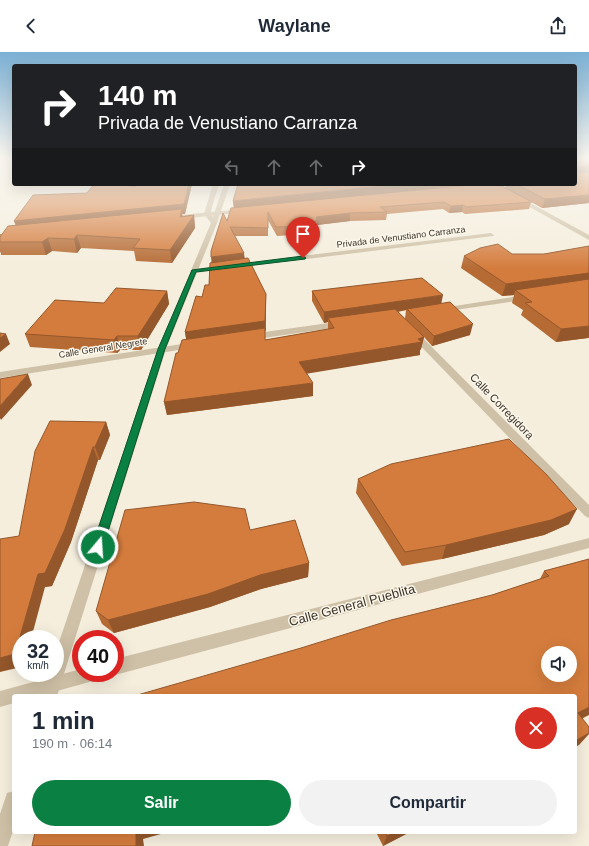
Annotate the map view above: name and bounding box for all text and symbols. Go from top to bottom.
icon: back [20,15,42,37]
icon: share [547,15,569,37]
text: Waylane [258,16,331,36]
icon: right [32,80,84,132]
text: 140 m [98,80,177,111]
text: Privada de Venustiano Carranza [98,113,357,133]
icon: left [221,156,243,178]
icon: ahead [263,156,285,178]
icon: ahead [305,156,327,178]
icon: right [347,156,369,178]
pin [286,217,320,258]
icon: arrive [292,223,314,245]
street label: Privada de Venustiano Carranza [336,224,466,250]
street label: Calle General Negrete [58,336,148,360]
street label: Calle Corregidora [468,371,537,442]
position arrow [77,526,119,568]
street label: Calle General Pueblita [287,581,418,629]
speed limit sign: 40 [72,630,124,682]
text: 32 [27,640,49,662]
map controls [541,646,577,682]
button: sound [541,646,577,682]
text: km/h [27,660,49,671]
text: 1 min [32,707,95,734]
button: close [515,707,557,749]
text: 190 m · 06:14 [32,736,112,751]
button: Salir [32,780,291,826]
button: Compartir [299,780,557,826]

